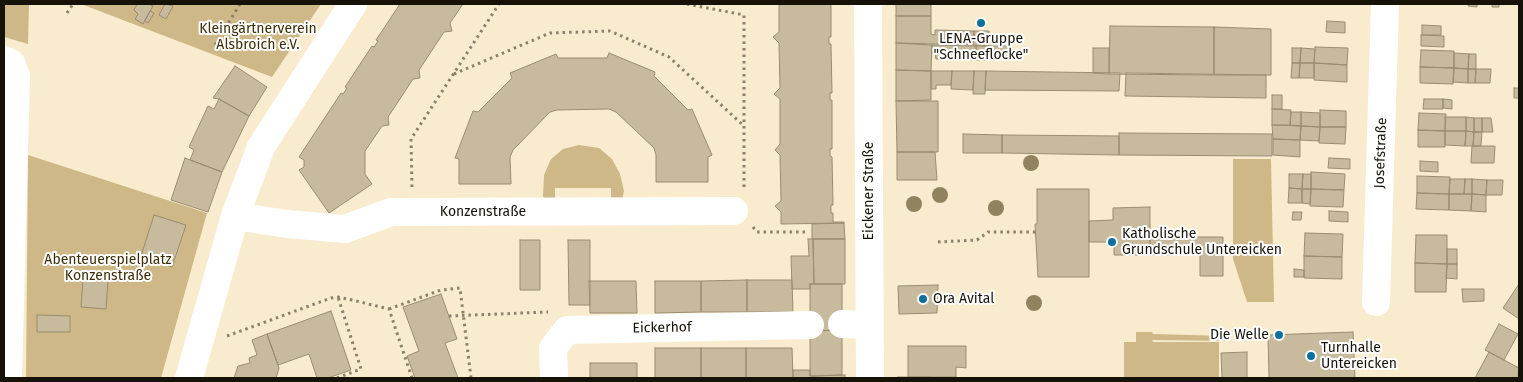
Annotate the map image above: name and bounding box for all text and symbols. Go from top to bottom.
marker: LENA-Gruppe "Schneeflocke" [975,17,987,29]
park label: Kleingärtnerverein Alsbroich e.V. [199,21,317,54]
place label: LENA-Gruppe "Schneeflocke" [934,31,1028,64]
street label: Josefstraße [1371,117,1391,189]
street label: Eickener Straße [861,142,877,240]
street label: Konzenstraße [440,204,526,220]
place label: Katholische Grundschule Untereicken [1122,226,1282,258]
marker: Katholische Grundschule Untereicken [1106,236,1118,248]
park label: Abenteuerspielplatz Konzenstraße [44,252,172,284]
place label: Ora Avital [933,291,994,307]
marker: Ora Avital [917,293,929,305]
street label: Eickerhof [632,319,692,337]
place label: Die Welle [1210,327,1269,343]
marker: Die Welle [1273,329,1285,341]
place label: Turnhalle Untereicken [1321,340,1397,372]
marker: Turnhalle Untereicken [1305,350,1317,362]

